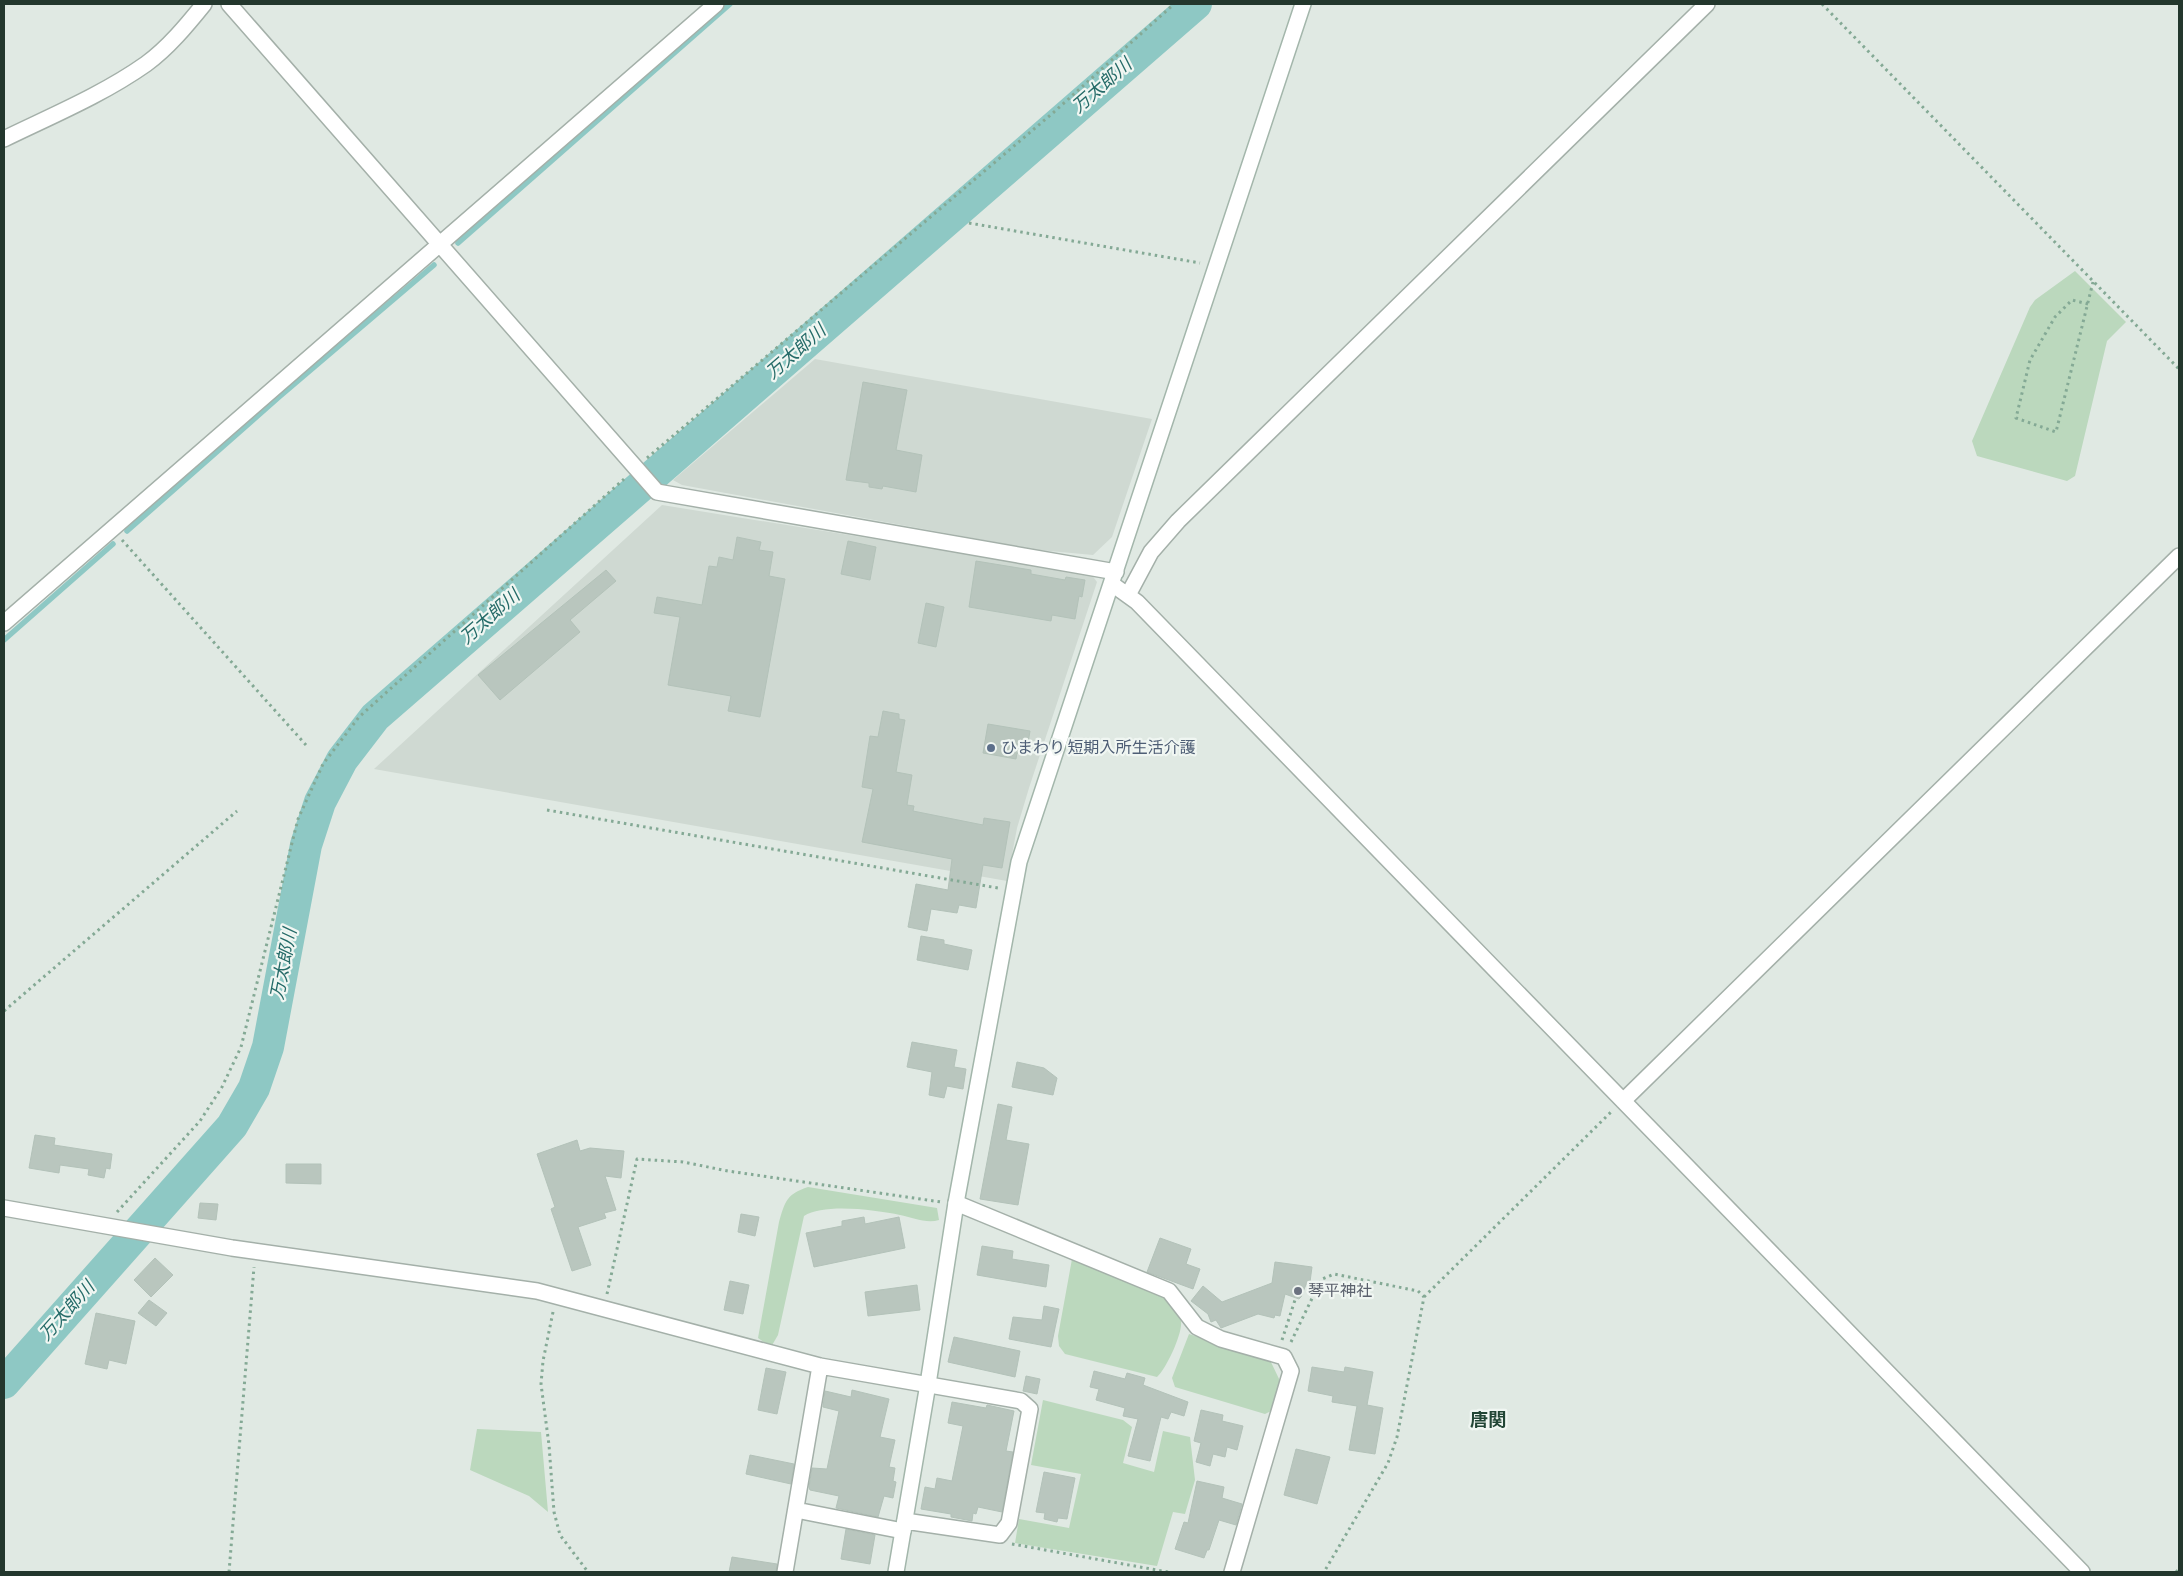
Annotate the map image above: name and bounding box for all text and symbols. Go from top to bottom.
water label: 万太郎川 [1068,53,1138,118]
water label: 万太郎川 [762,319,832,384]
water label: 万太郎川 [456,584,526,649]
place label: ひまわり 短期入所生活介護 [1001,739,1196,758]
marker: ひまわり 短期入所生活介護 [985,742,997,754]
water label: 万太郎川 [267,925,302,1001]
water label: 万太郎川 [35,1276,100,1345]
place label: 琴平神社 [1308,1282,1372,1301]
marker: 琴平神社 [1292,1285,1304,1297]
district label: 唐関 [1470,1410,1506,1431]

